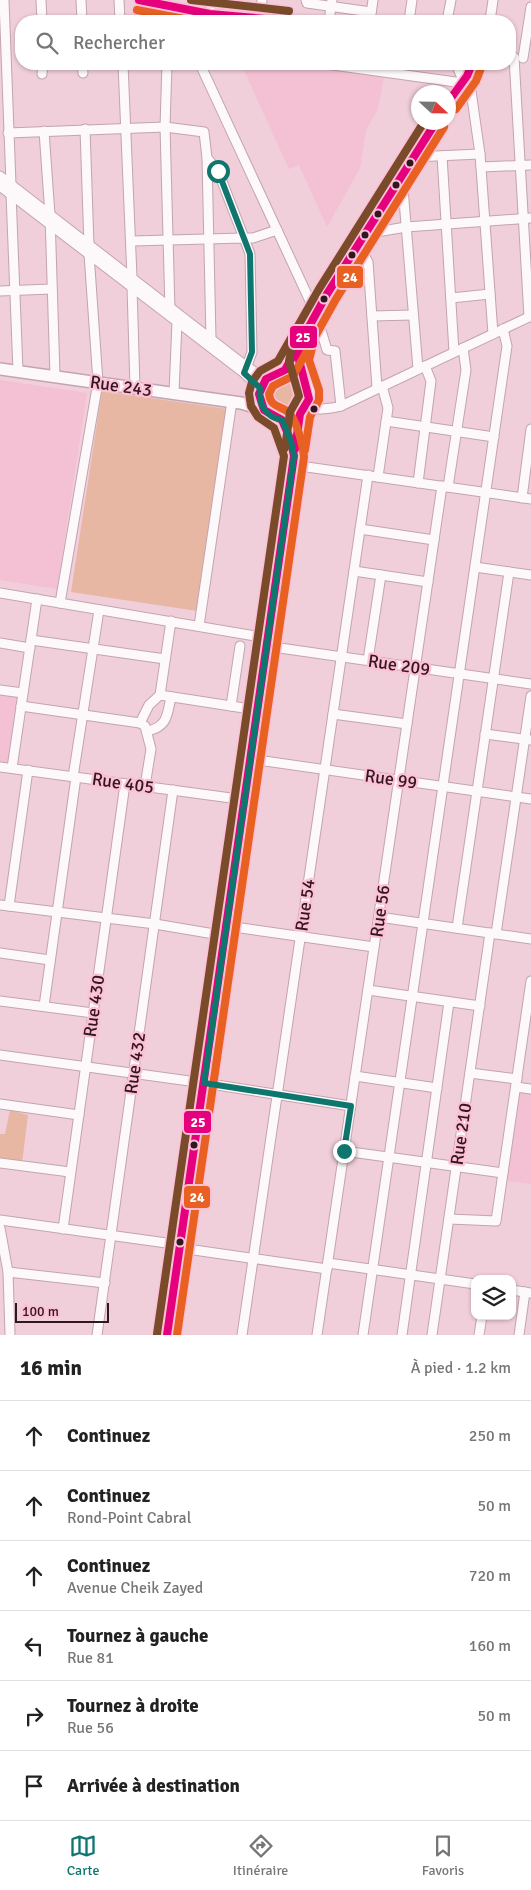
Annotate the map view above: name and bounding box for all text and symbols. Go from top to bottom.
search box [15,15,516,70]
icon: search [33,29,61,57]
text: Rechercher [73,31,165,55]
north arrow [411,85,456,130]
unlabelled marker [405,158,415,168]
route start [207,160,230,183]
unlabelled marker [391,180,401,190]
unlabelled marker [373,209,383,219]
unlabelled marker [360,230,370,240]
unlabelled marker [347,250,357,260]
line badge: 24 [336,265,364,289]
text: 24 [342,269,358,286]
unlabelled marker [319,294,329,304]
line badge: 25 [289,325,318,349]
text: 25 [295,329,311,346]
street label: Rue 243 [89,371,153,401]
unlabelled marker [309,404,319,414]
street label: Rue 209 [367,650,431,680]
street label: Rue 99 [363,764,419,794]
street label: Rue 405 [91,768,155,798]
street label: Rue 54 [290,877,320,933]
street label: Rue 56 [365,883,395,939]
street label: Rue 430 [79,974,109,1038]
street label: Rue 432 [120,1031,150,1095]
street label: Rue 210 [446,1102,476,1166]
line badge: 25 [183,1110,212,1134]
text: 25 [190,1114,206,1131]
unlabelled marker [189,1140,199,1150]
route end [333,1140,356,1163]
line badge: 24 [183,1185,211,1209]
text: 24 [189,1189,205,1206]
unlabelled marker [175,1237,185,1247]
map controls [471,1275,516,1320]
button: layers [471,1275,516,1320]
scale bar [15,1300,109,1323]
text: 100 m [22,1303,59,1320]
text: 16 min [20,1355,82,1381]
text: À pied · 1.2 km [411,1358,511,1378]
icon: ahead [20,1422,48,1450]
text: Continuez [67,1424,150,1448]
text: 250 m [469,1426,511,1446]
text: Continuez [67,1484,150,1508]
icon: ahead [20,1492,48,1520]
text: 50 m [477,1496,511,1516]
text: Rond-Point Cabral [67,1508,191,1528]
text: Continuez [67,1554,150,1578]
icon: ahead [20,1562,48,1590]
text: 720 m [469,1566,511,1586]
text: Avenue Cheik Zayed [67,1578,203,1598]
text: Tournez à gauche [67,1624,208,1648]
icon: left [20,1632,48,1660]
text: 160 m [469,1636,511,1656]
text: Rue 81 [67,1648,114,1668]
text: Tournez à droite [67,1694,199,1718]
icon: right [20,1702,48,1730]
text: 50 m [477,1706,511,1726]
text: Rue 56 [67,1718,114,1738]
icon: arrive [20,1772,48,1800]
text: Arrivée à destination [67,1774,240,1798]
tab: Carte [67,1832,99,1879]
tab: Itinéraire [233,1832,288,1879]
tab: Favoris [422,1832,464,1879]

